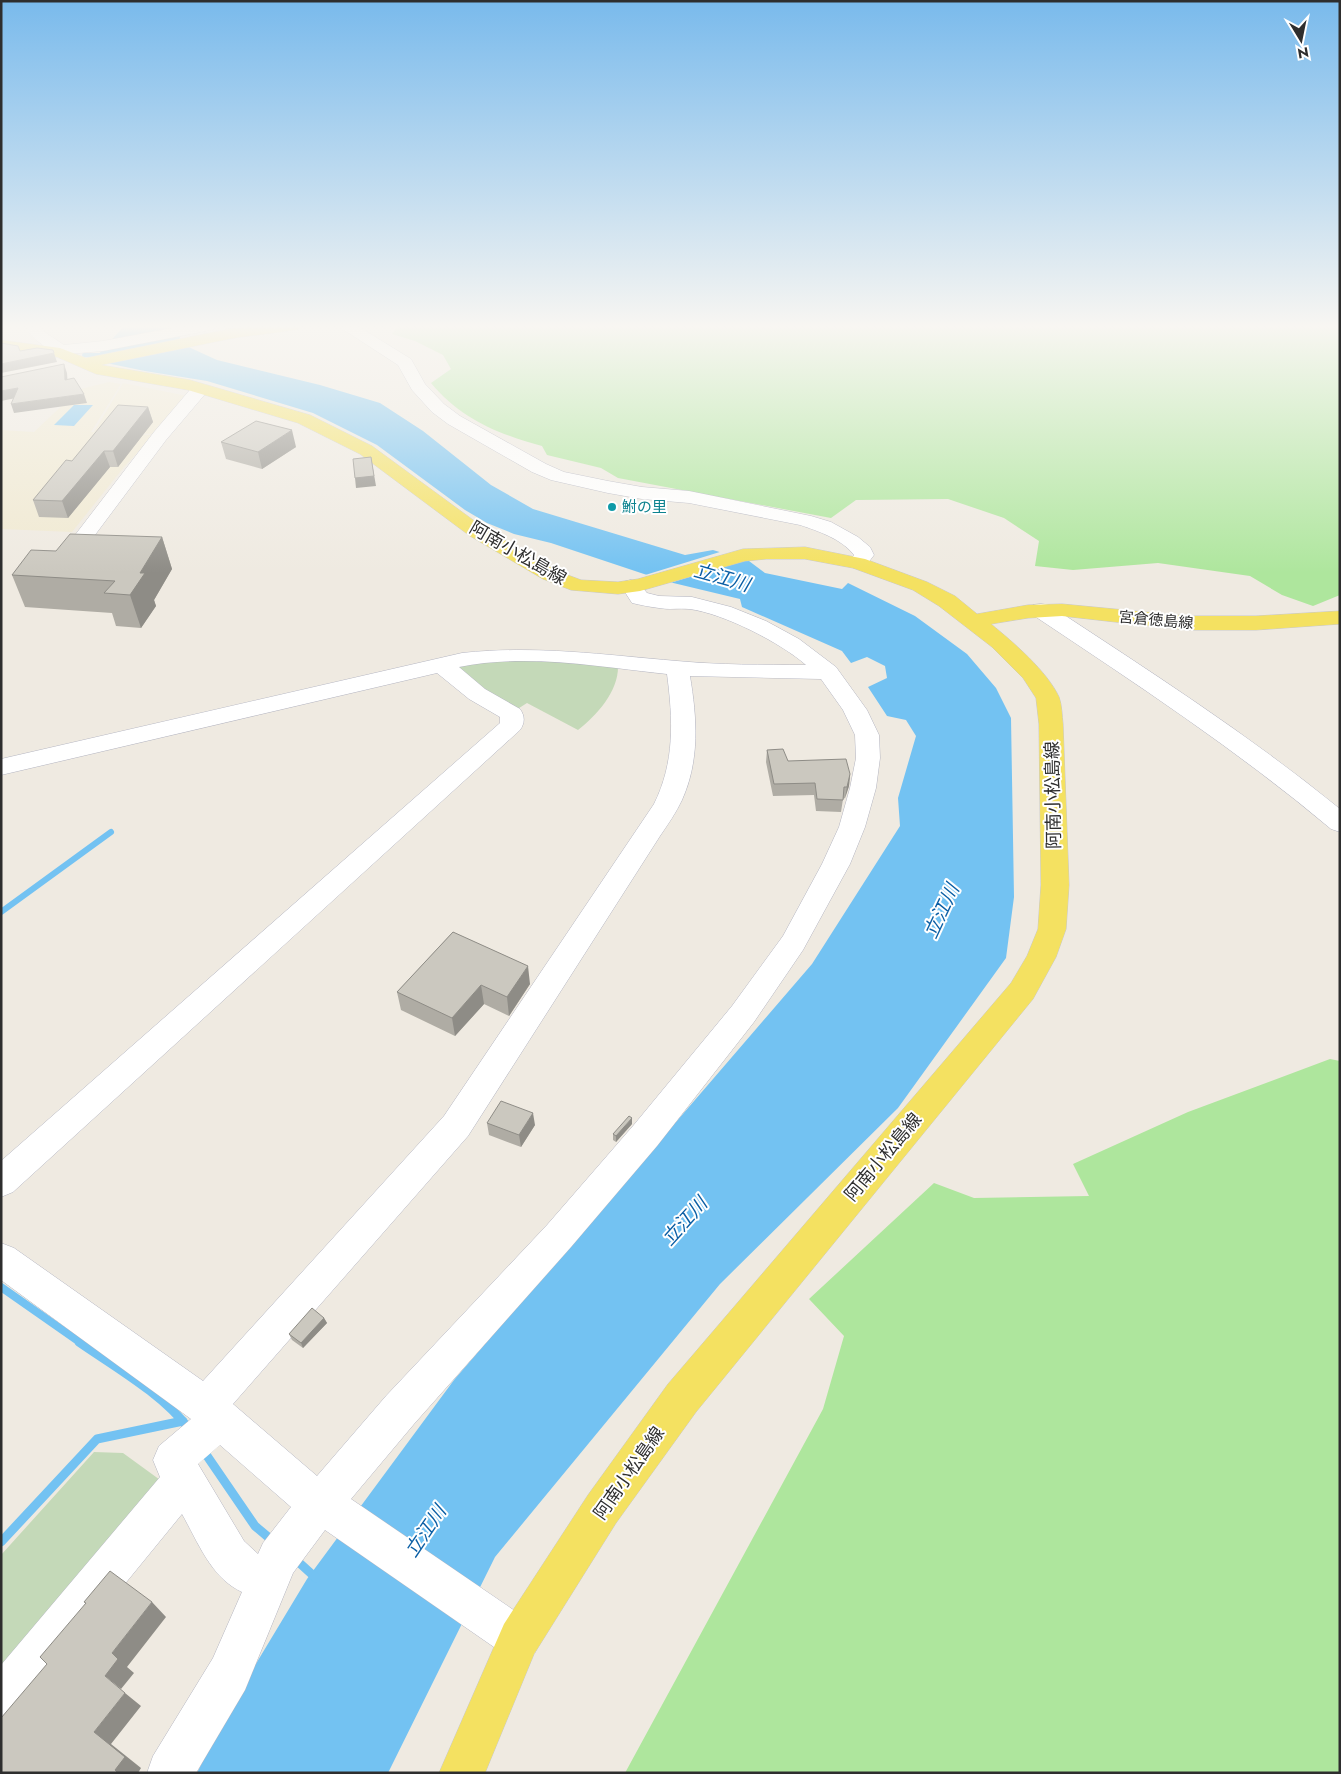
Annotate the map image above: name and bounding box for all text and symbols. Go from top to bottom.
north arrow [1276,15,1326,65]
text: N [1296,42,1310,64]
place label: 鮒の里 [622,496,667,518]
marker: 鮒の里 [606,501,618,513]
street label: 阿南小松島線 [465,515,571,591]
water label: 立江川 [691,557,755,599]
street label: 宮倉徳島線 [1118,606,1194,634]
street label: 阿南小松島線 [1039,741,1067,849]
water label: 立江川 [917,878,967,943]
street label: 阿南小松島線 [838,1107,928,1207]
water label: 立江川 [655,1190,715,1252]
street label: 阿南小松島線 [587,1421,671,1525]
water label: 立江川 [398,1498,454,1562]

